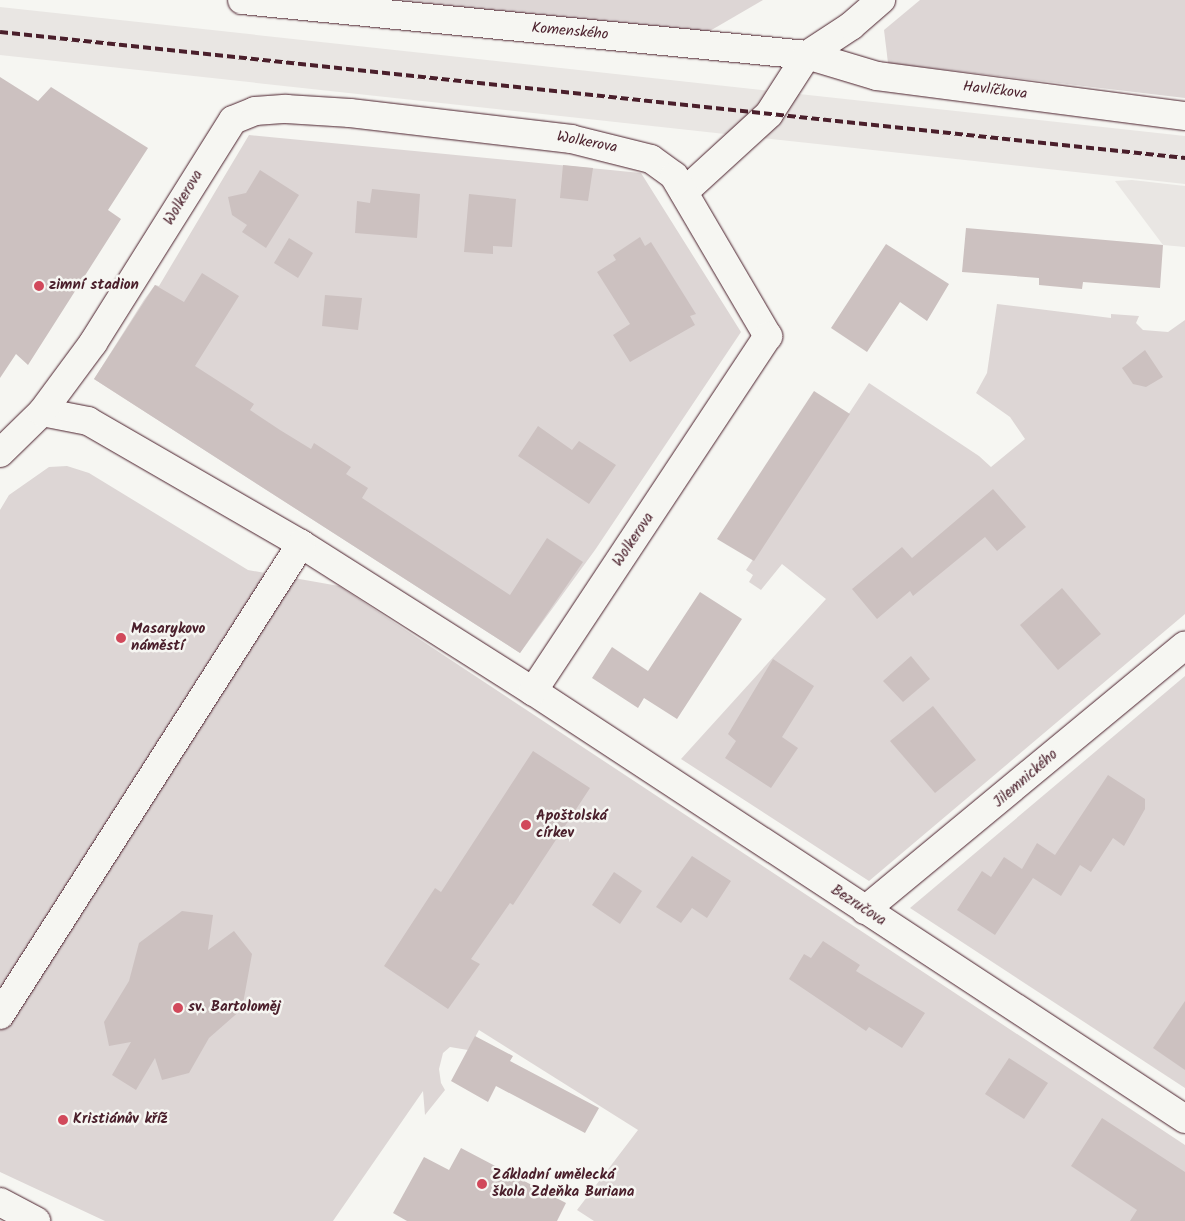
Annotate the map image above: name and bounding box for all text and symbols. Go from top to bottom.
street label: Komenského [531,20,609,44]
street label: Havlíčkova [962,78,1028,104]
street label: Wolkerova [555,128,619,158]
street label: Wolkerova [161,167,207,229]
place label: zimní stadion [49,277,139,295]
marker: zimní stadion [33,280,45,292]
street label: Wolkerova [609,510,659,570]
place label: Masarykovo náměstí [131,620,205,655]
marker: Masarykovo náměstí [115,632,127,644]
street label: Jilemnického [990,746,1062,812]
place label: Apoštolská církev [536,807,607,842]
marker: Apoštolská církev [520,819,532,831]
street label: Bezručova [827,882,889,930]
place label: sv. Bartoloměj [188,999,281,1017]
marker: sv. Bartoloměj [172,1002,184,1014]
place label: Kristiánův kříž [73,1111,167,1129]
marker: Kristiánův kříž [57,1114,69,1126]
place label: Základní umělecká škola Zdeňka Buriana [492,1166,634,1201]
marker: Základní umělecká škola Zdeňka Buriana [476,1178,488,1190]

